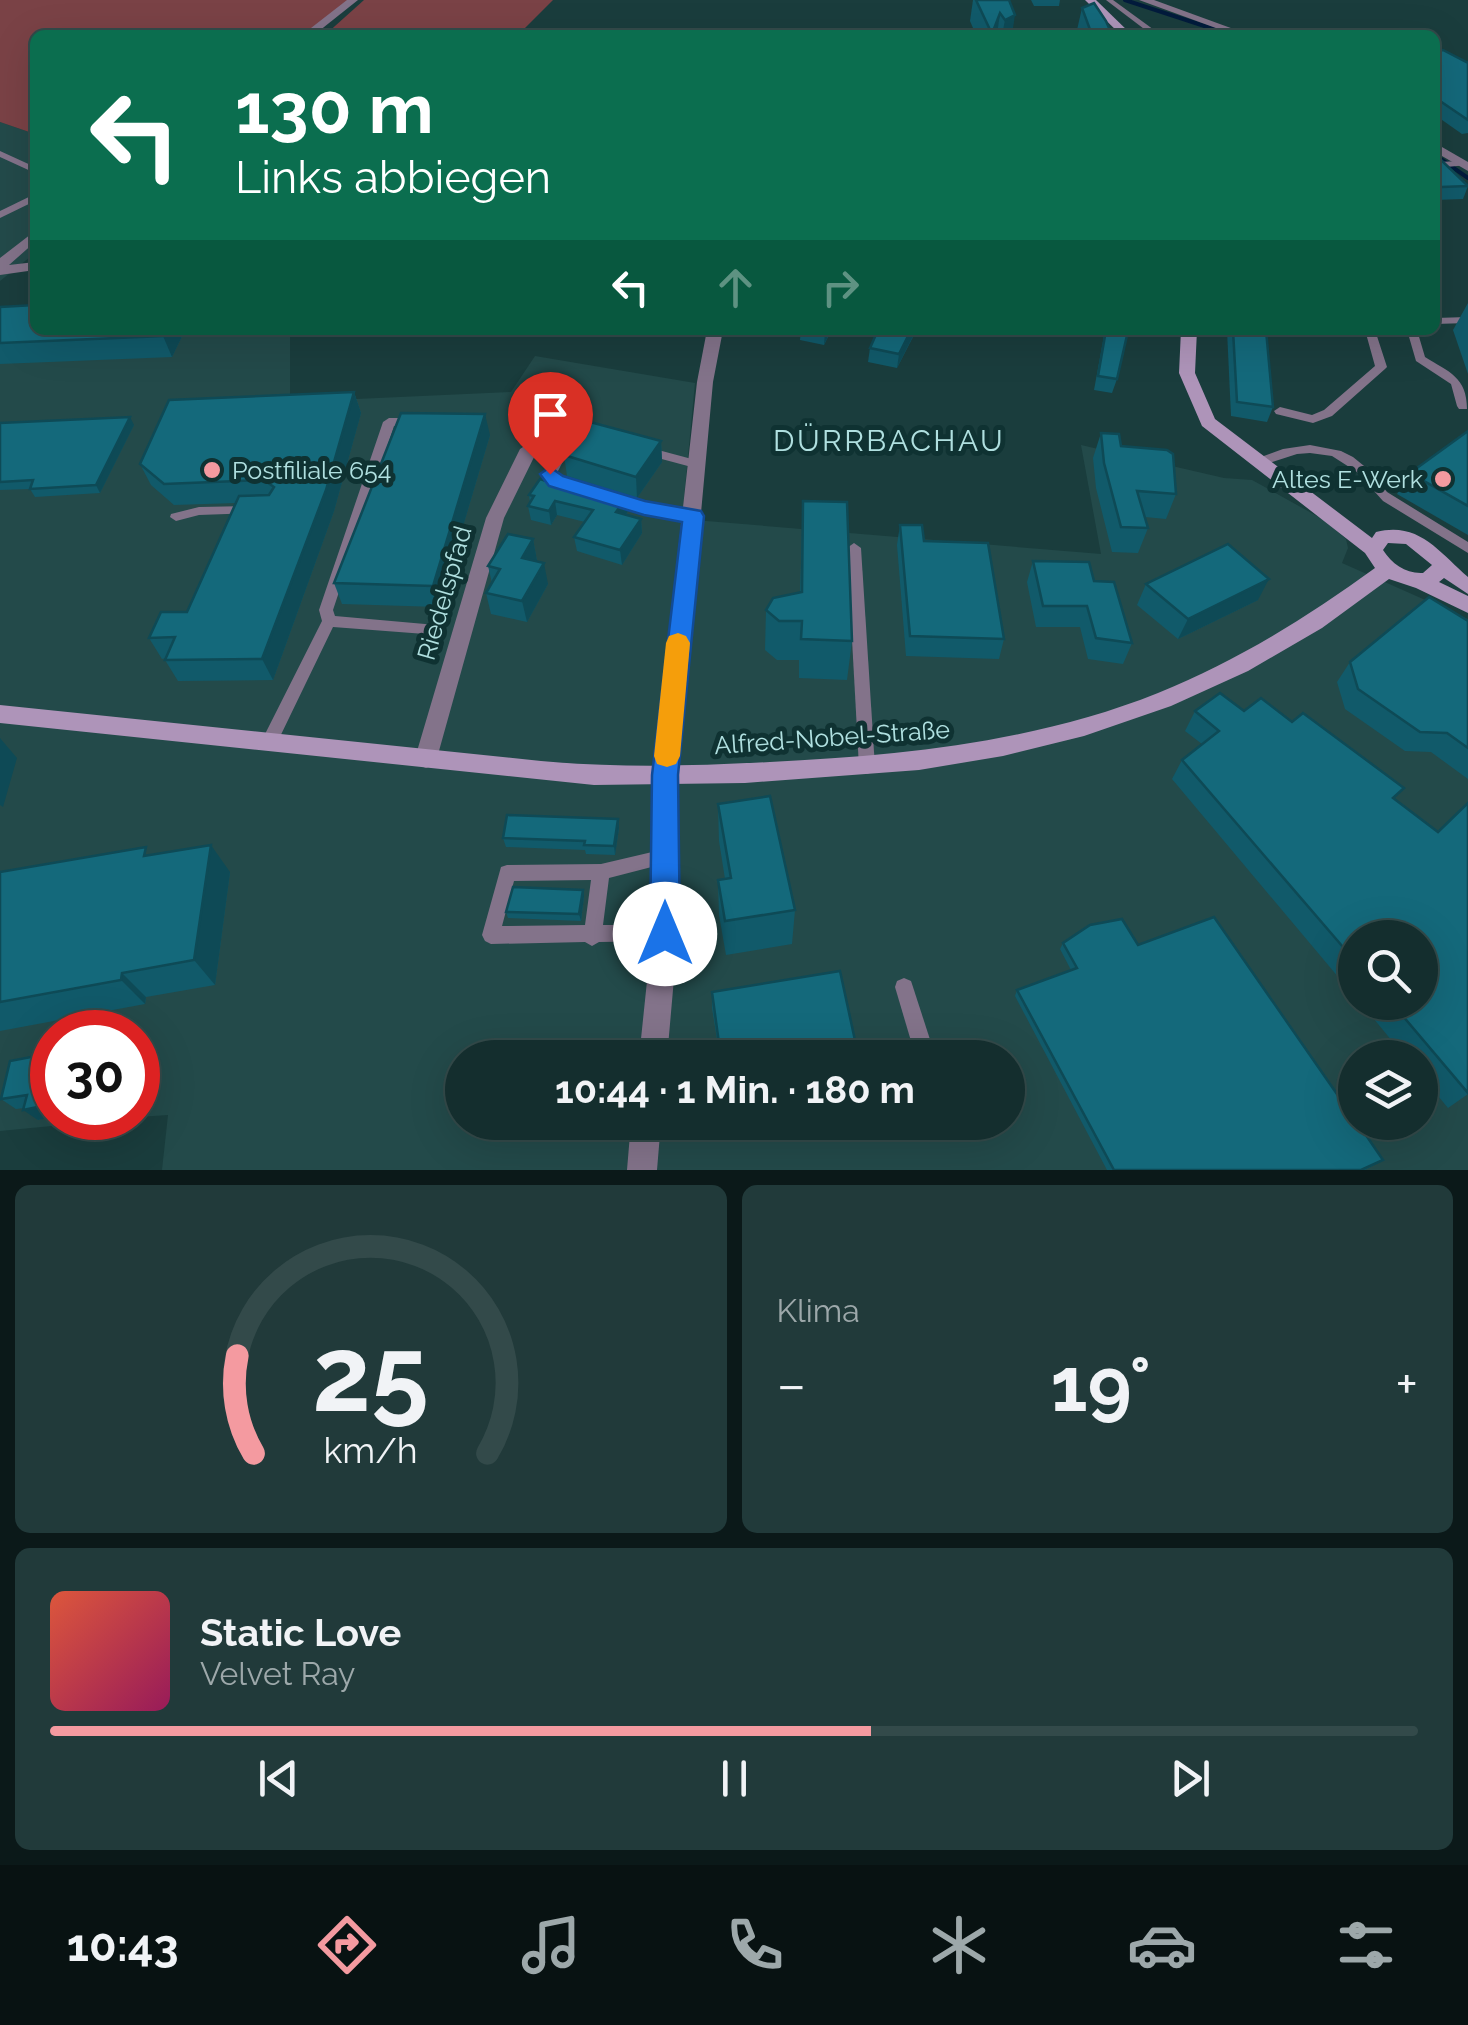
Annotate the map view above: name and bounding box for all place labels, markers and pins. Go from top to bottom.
pin [508,372,593,475]
place label: Postfiliale 654 [232,455,391,485]
marker: Postfiliale 654 [201,459,223,481]
place label: Altes E-Werk [1272,464,1424,494]
marker: Altes E-Werk [1432,468,1454,490]

